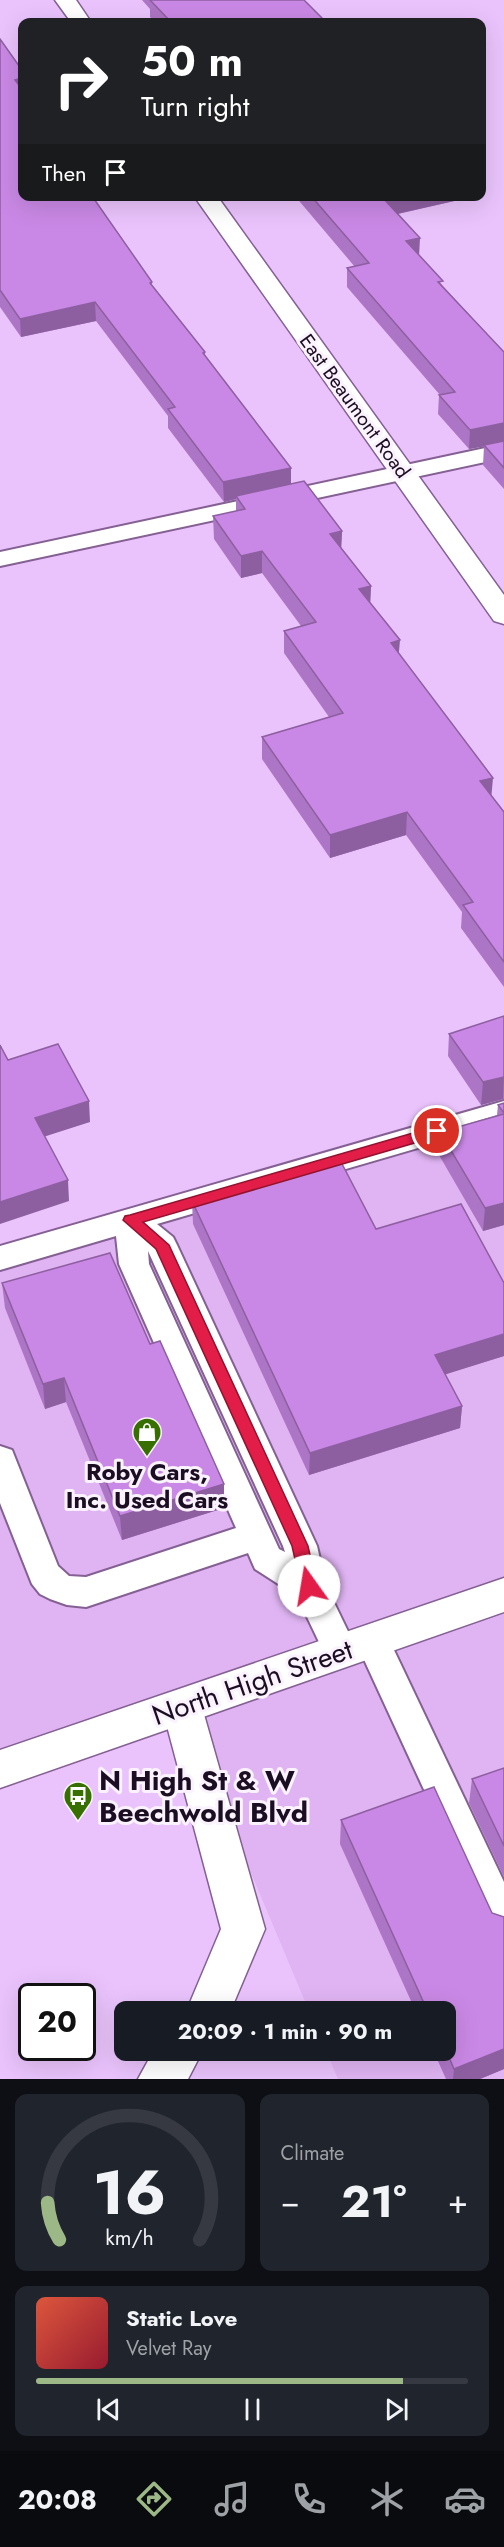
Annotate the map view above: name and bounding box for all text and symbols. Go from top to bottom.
text: 50 m [141,31,243,92]
icon: right [42,42,120,120]
text: Turn right [141,87,249,126]
icon: arrive [99,156,132,189]
text: Then [42,157,87,189]
street label: East Beaumont Road [292,328,417,484]
pin [411,1105,462,1156]
icon: arrive [420,1114,453,1147]
shop icon: Roby Cars, Inc. Used Cars [131,1416,163,1458]
place label: Roby Cars, Inc. Used Cars [66,1454,228,1517]
position arrow [277,1554,341,1618]
street label: North High Street [146,1629,358,1736]
place label: N High St & W Beechwold Blvd [99,1760,308,1833]
bus stop icon: N High St & W Beechwold Blvd [62,1780,94,1822]
speed limit sign: 20 [18,1983,96,2061]
text: 20:09 · 1 min · 90 m [178,2015,392,2047]
text: Climate [281,2139,344,2168]
text: 16 [93,2147,166,2237]
text: 21° [341,2169,407,2234]
text: − [281,2178,300,2225]
text: + [448,2178,468,2225]
text: km/h [106,2222,154,2253]
text: Static Love [126,2302,237,2334]
text: Velvet Ray [126,2334,212,2363]
icon: previous [92,2393,125,2426]
icon: pause [236,2393,269,2426]
icon: next [380,2393,413,2426]
icon: directions [133,2478,175,2520]
icon: music [211,2478,253,2520]
icon: phone [288,2478,330,2520]
icon: climate [366,2478,408,2520]
icon: car [444,2478,486,2520]
text: 20:08 [18,2480,97,2519]

